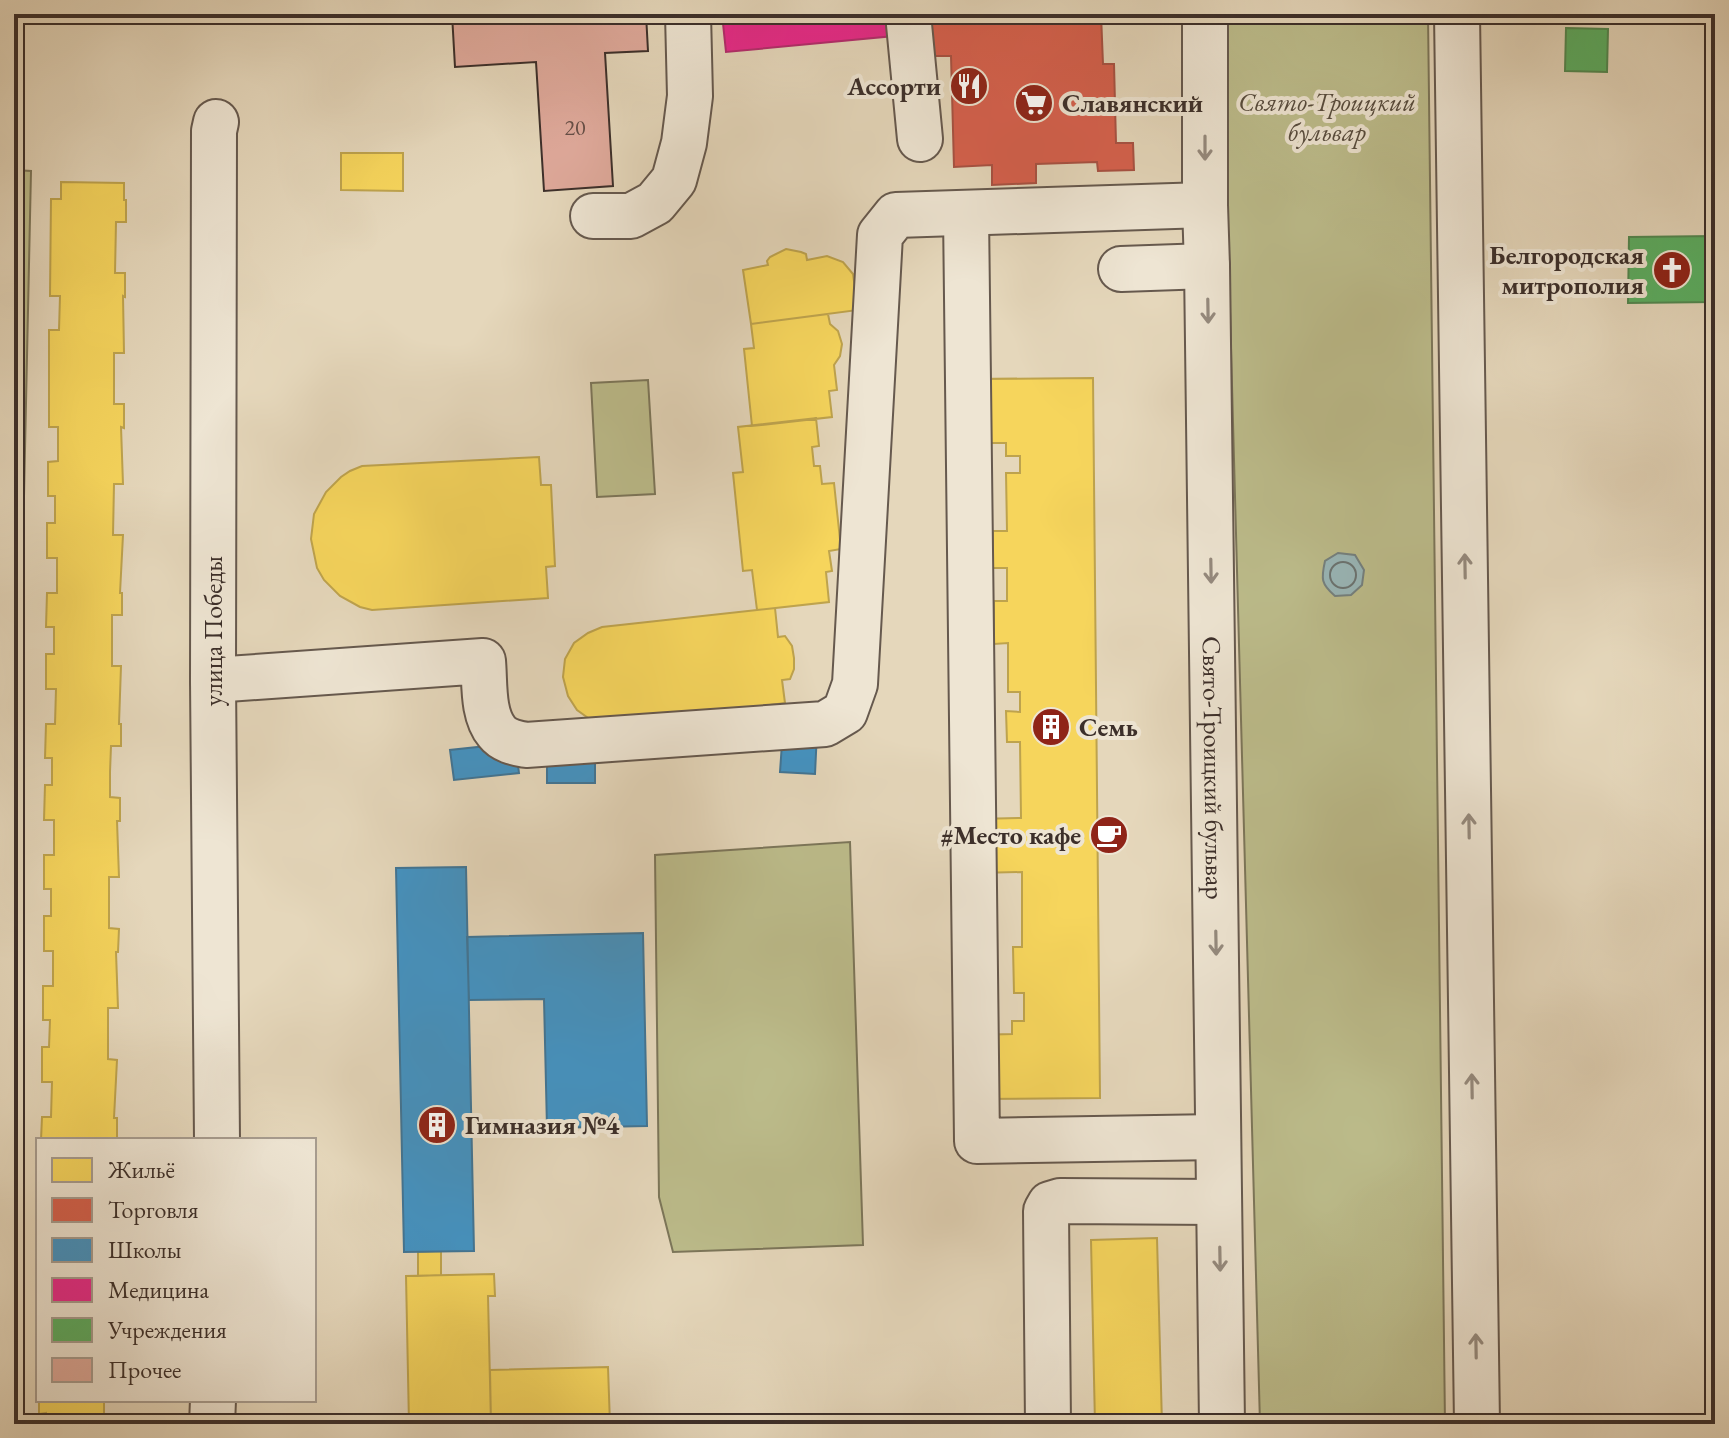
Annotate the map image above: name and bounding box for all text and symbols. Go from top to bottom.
restaurant icon: Ассорти [948,65,990,107]
place label: Ассорти [846,69,941,103]
supermarket icon: Славянский [1013,82,1055,124]
park label: Свято-Троицкий бульвар [1238,85,1416,149]
place label: Славянский [1062,86,1203,120]
house number: 20 [564,113,586,142]
one-way arrow [1197,134,1213,161]
place label: Белгородская митрополия [1489,238,1644,302]
church icon: Белгородская митрополия [1651,249,1693,291]
one-way arrow [1200,297,1215,324]
one-way arrow [1457,553,1473,580]
street label: улица Победы [196,556,230,706]
one-way arrow [1203,557,1219,584]
street label: Свято-Троицкий бульвар [1195,636,1232,900]
building icon: Семь [1030,706,1072,748]
place label: Семь [1079,710,1138,744]
one-way arrow [1461,813,1476,840]
cafe icon: #Место кафе [1088,814,1130,856]
place label: #Место кафе [941,818,1081,852]
one-way arrow [1208,929,1224,956]
one-way arrow [1464,1073,1480,1100]
building icon: Гимназия №4 [416,1104,458,1146]
place label: Гимназия №4 [465,1108,619,1142]
legend [36,1138,316,1402]
text: Жильё [107,1154,175,1185]
text: Торговля [108,1194,199,1225]
text: Школы [108,1234,182,1265]
one-way arrow [1212,1245,1227,1272]
text: Медицина [108,1274,210,1305]
text: Учреждения [107,1314,227,1345]
one-way arrow [1468,1333,1483,1360]
text: Прочее [108,1354,181,1385]

